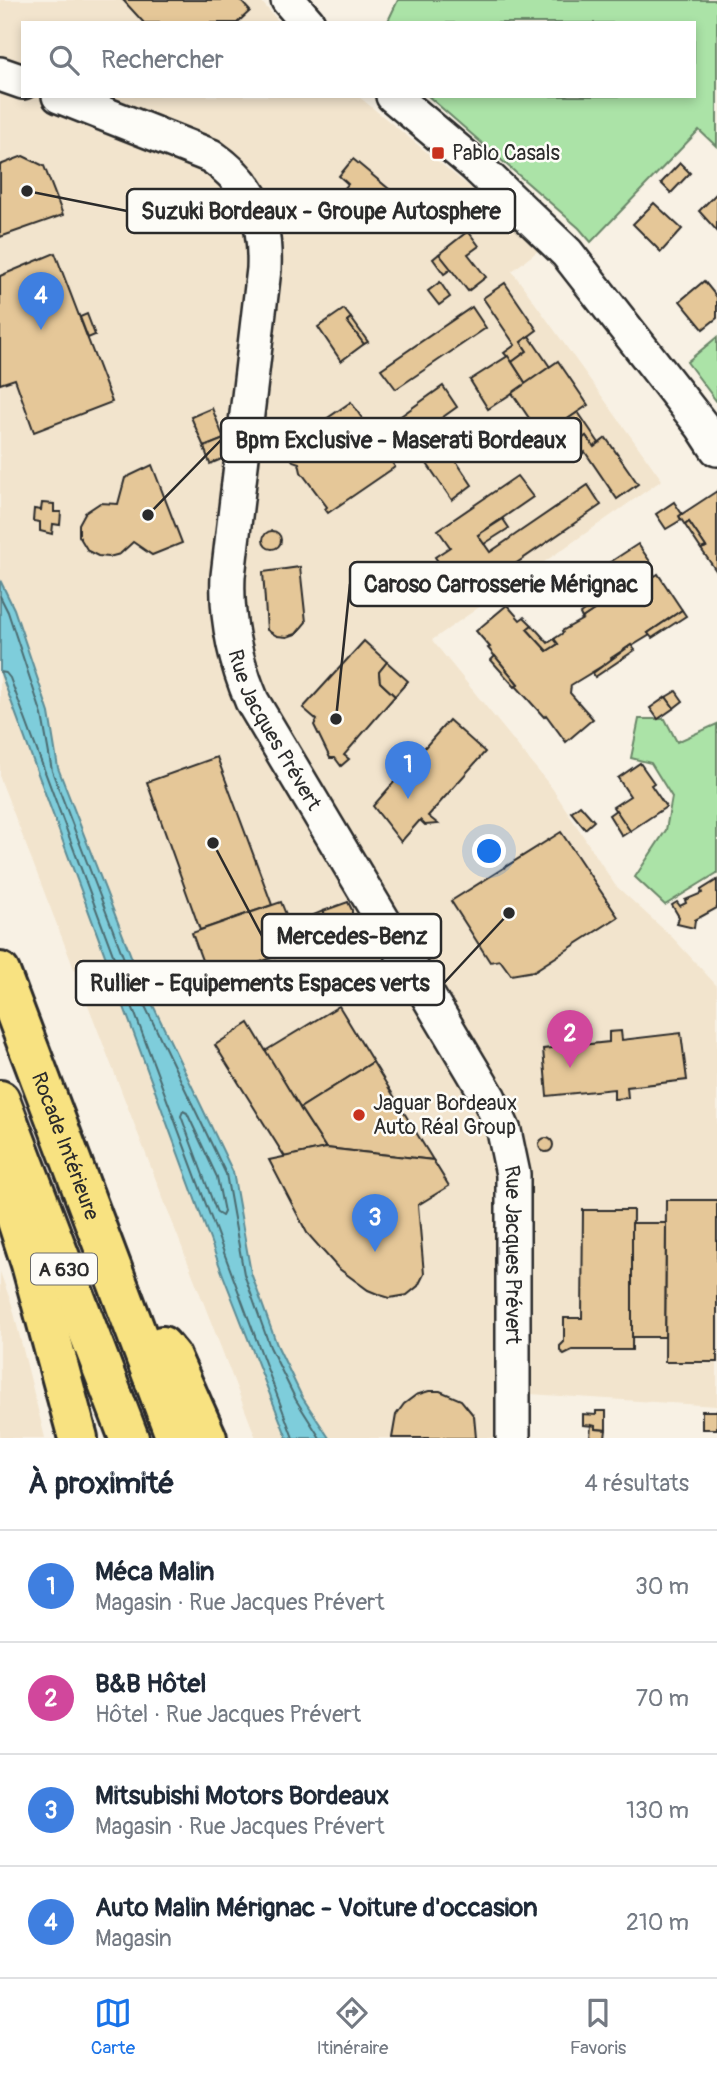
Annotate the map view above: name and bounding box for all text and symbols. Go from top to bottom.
search box [21,21,696,98]
icon: search [45,41,83,79]
text: Rechercher [101,44,224,76]
place label: Pablo Casals [452,140,561,167]
marker: Pablo Casals [430,145,446,161]
callout: Suzuki Bordeaux - Groupe Autosphere [127,189,515,233]
text: Suzuki Bordeaux - Groupe Autosphere [141,197,502,226]
pin: 4 [18,272,64,330]
callout: Bpm Exclusive - Maserati Bordeaux [221,418,581,462]
text: Bpm Exclusive - Maserati Bordeaux [235,426,567,455]
callout: Caroso Carrosserie Mérignac [350,562,652,606]
text: Caroso Carrosserie Mérignac [364,570,639,599]
street label: Rue Jacques Prévert [221,647,327,816]
pin: 1 [385,741,431,799]
your location [472,834,506,868]
callout: Mercedes-Benz [262,914,441,958]
text: Mercedes-Benz [277,922,427,951]
callout: Rullier - Equipements Espaces verts [76,961,444,1005]
text: Rullier - Equipements Espaces verts [90,969,431,998]
pin: 2 [547,1010,593,1068]
street label: Rocade Intérieure [25,1068,106,1225]
place label: Jaguar Bordeaux Auto Réal Group [373,1090,517,1141]
marker: Jaguar Bordeaux Auto Réal Group [351,1107,367,1123]
street label: Rue Jacques Prévert [498,1163,527,1345]
pin: 3 [352,1194,398,1252]
road number: A 630 [31,1254,97,1284]
text: À proximité [28,1465,174,1502]
text: 4 résultats [585,1469,689,1498]
text: Méca Malin [95,1556,215,1588]
text: 1 [47,1572,56,1601]
text: 30 m [635,1572,689,1601]
text: Magasin · Rue Jacques Prévert [95,1588,385,1617]
text: B&B Hôtel [95,1668,207,1700]
text: 2 [45,1684,57,1713]
text: 70 m [636,1684,689,1713]
text: Hôtel · Rue Jacques Prévert [95,1700,361,1729]
text: Mitsubishi Motors Bordeaux [95,1780,389,1812]
text: 3 [45,1796,57,1825]
text: 130 m [626,1796,689,1825]
text: Magasin · Rue Jacques Prévert [95,1812,385,1841]
text: Auto Malin Mérignac - Voiture d'occasion [95,1892,538,1924]
text: 4 [44,1908,58,1937]
text: 210 m [626,1908,689,1937]
text: Magasin [95,1924,172,1953]
tab: Carte [91,1994,135,2060]
tab: Itinéraire [316,1994,388,2060]
tab: Favoris [570,1994,626,2060]

